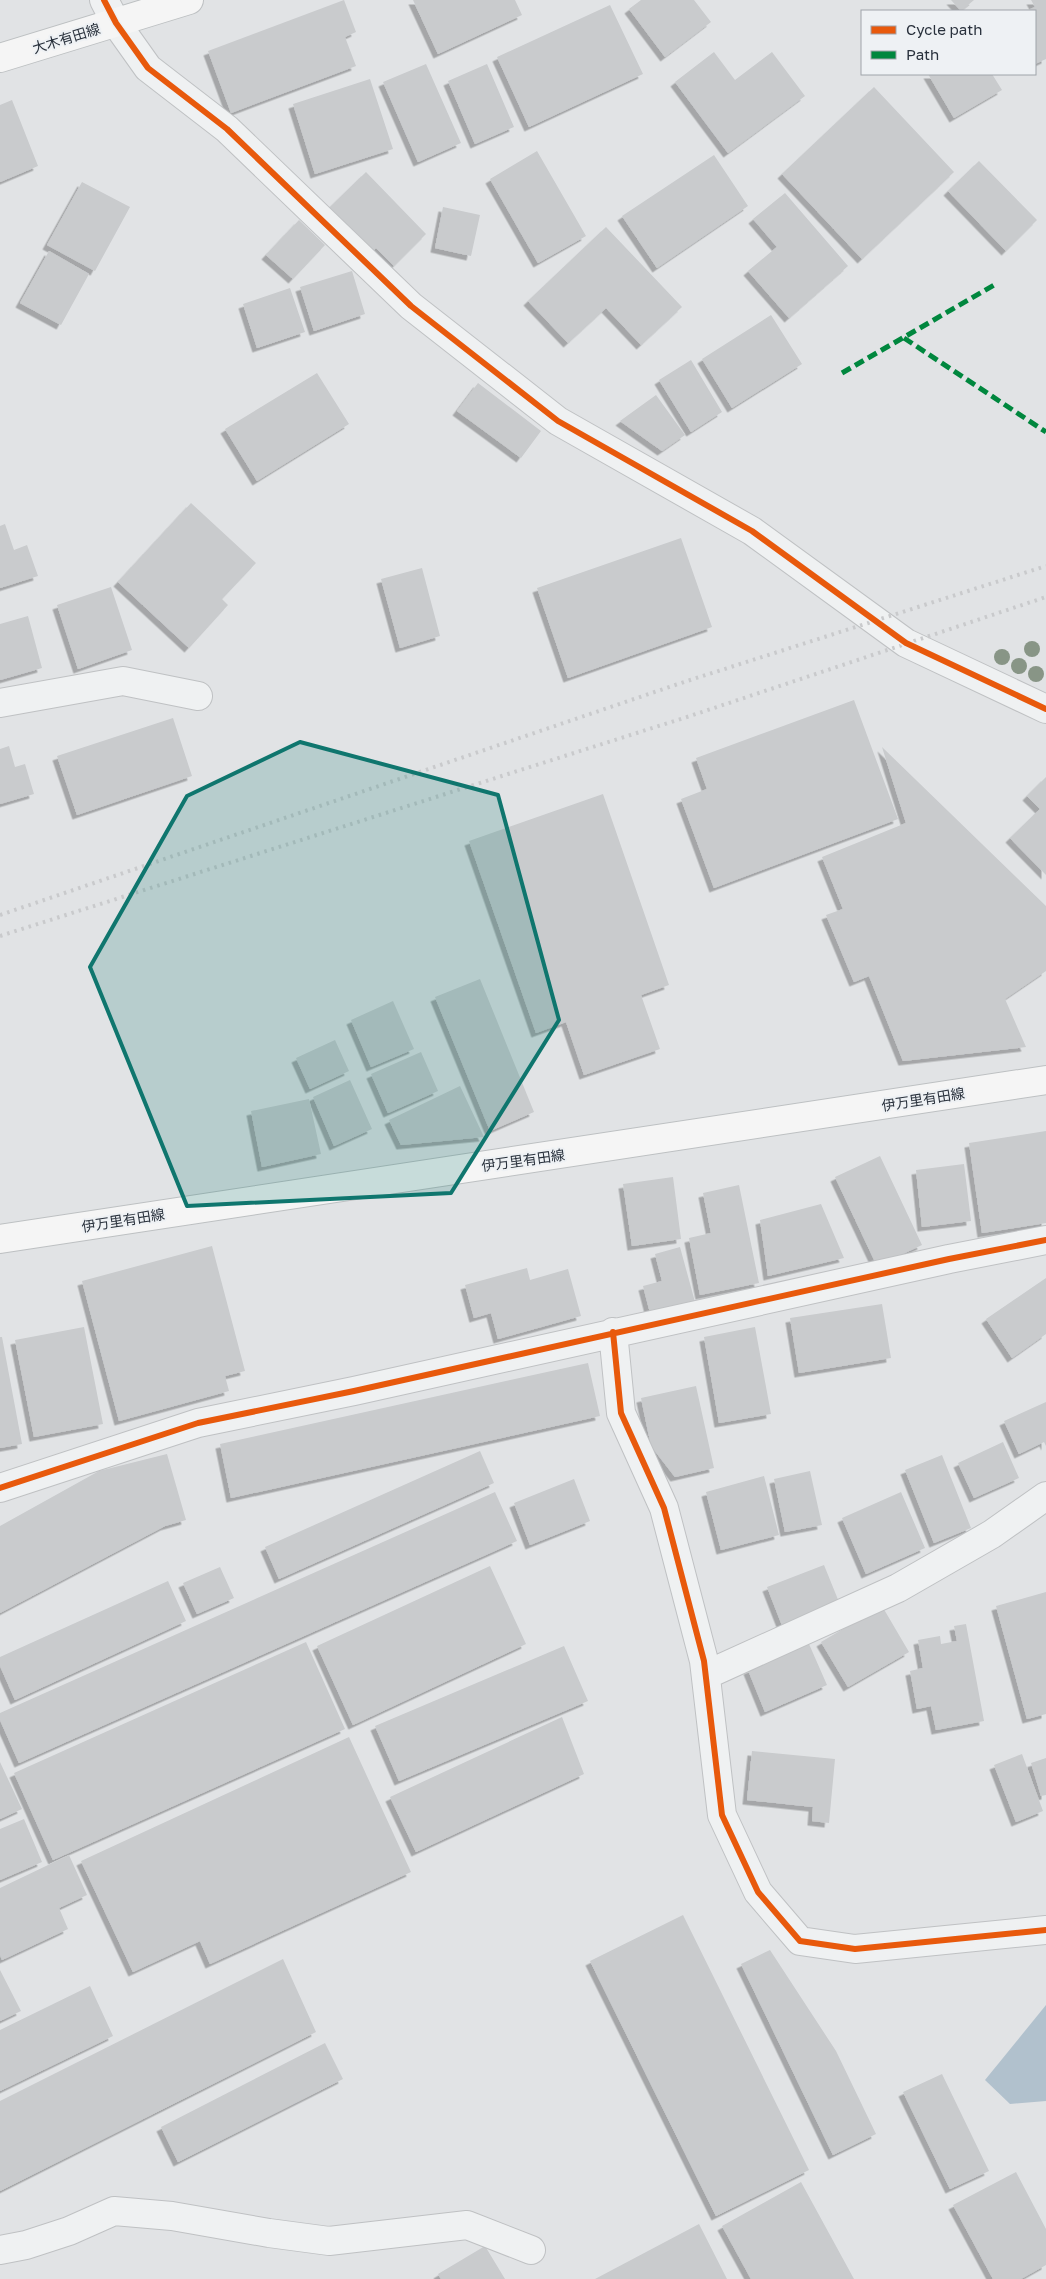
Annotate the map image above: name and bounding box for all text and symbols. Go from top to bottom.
legend [861,10,1036,75]
street label: 大木有田線 [30,20,102,56]
text: Cycle path [906,20,982,38]
text: Path [906,45,939,63]
street label: 伊万里有田線 [880,1084,966,1114]
street label: 伊万里有田線 [480,1146,566,1174]
street label: 伊万里有田線 [80,1205,166,1235]

